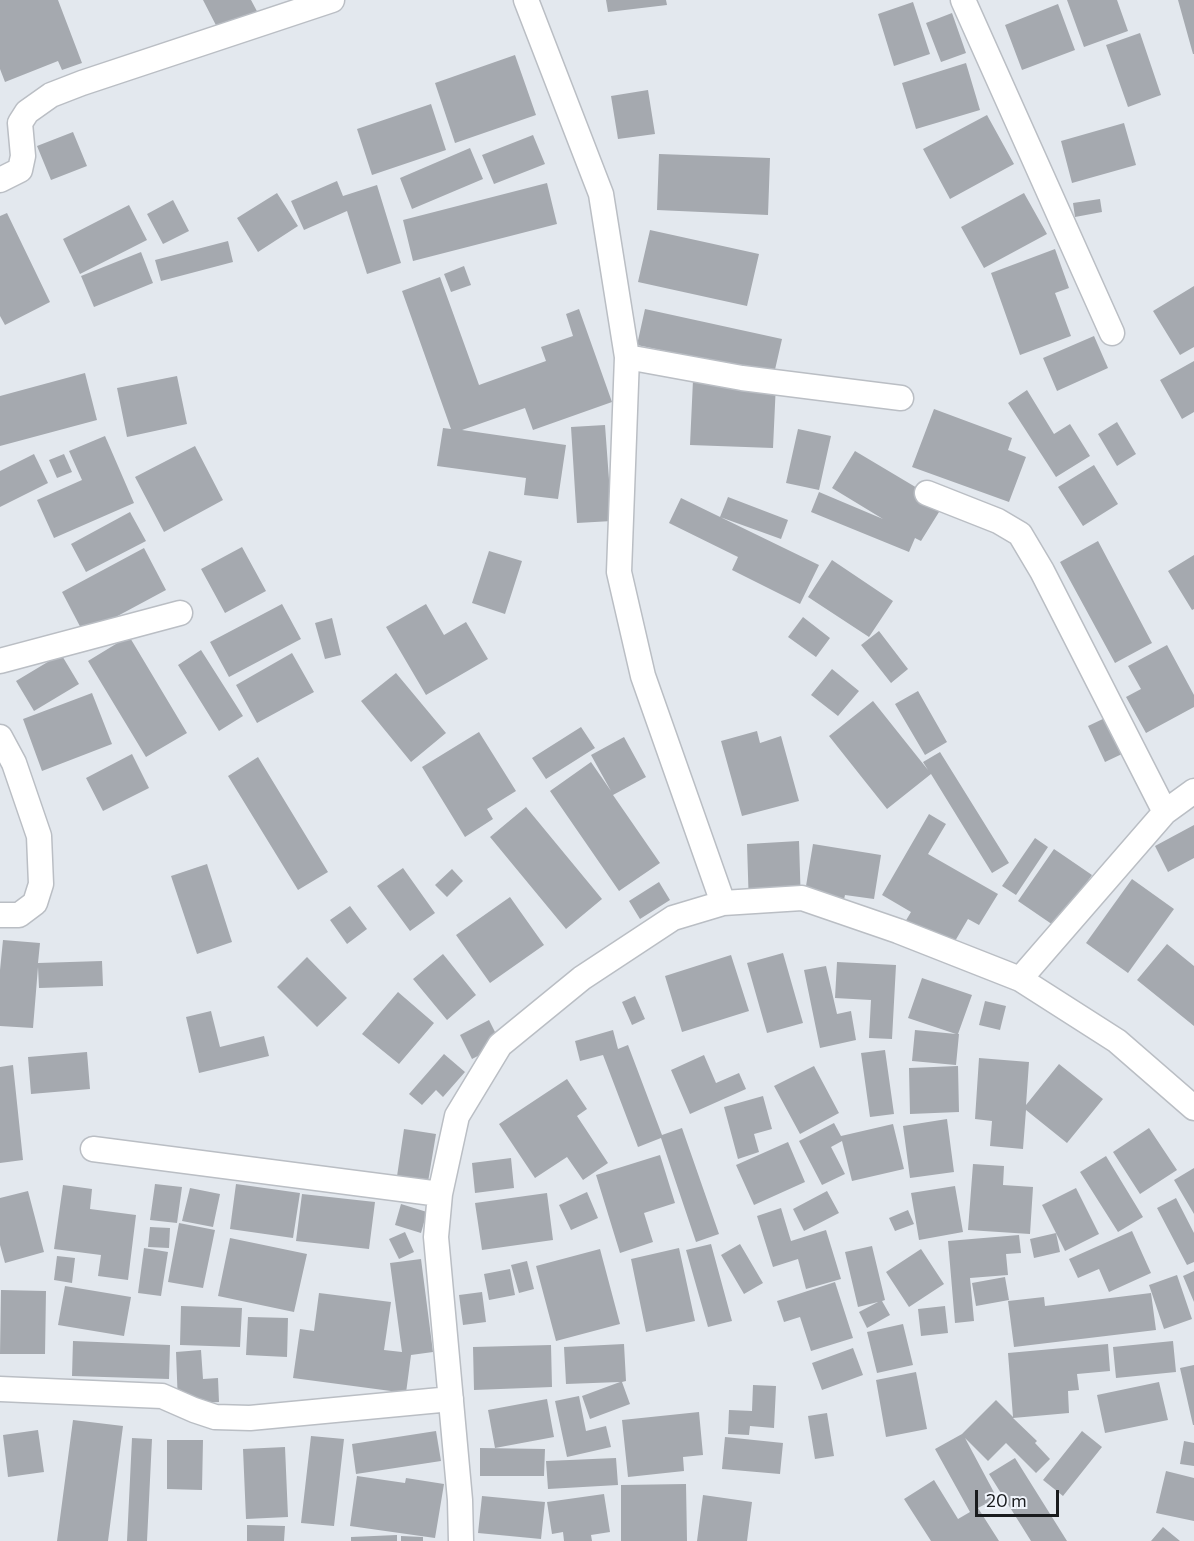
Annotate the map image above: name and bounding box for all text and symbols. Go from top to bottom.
scale bar [978,1478,1062,1516]
text: 20 m [986,1489,1027,1511]

